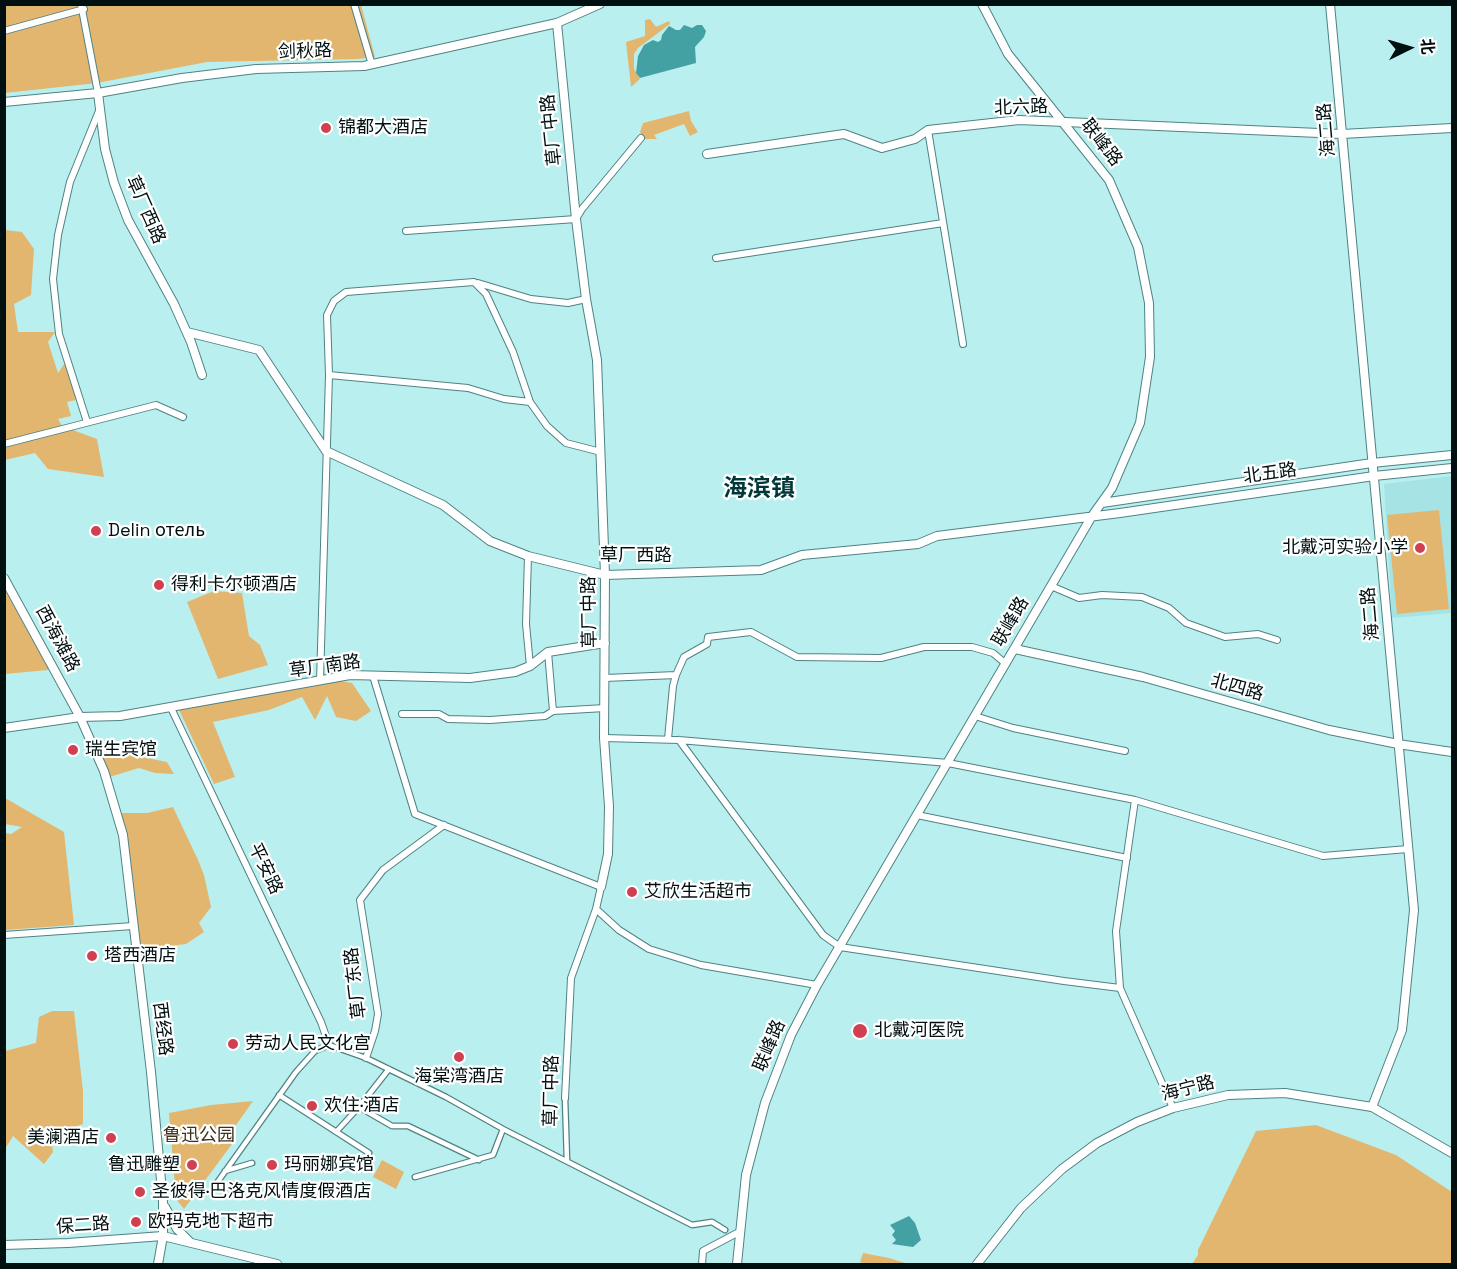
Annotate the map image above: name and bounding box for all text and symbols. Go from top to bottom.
north arrow [1379,18,1439,78]
text: 北 [1416,37,1439,55]
street label: 剑秋路 [278,40,332,64]
street label: 草厂中路 [537,93,567,167]
street label: 北六路 [994,96,1048,120]
street label: 海二路 [1314,102,1340,158]
street label: 联峰路 [1076,115,1126,171]
place label: 锦都大酒店 [338,117,428,139]
marker: 锦都大酒店 [319,121,333,135]
street label: 草厂西路 [120,173,170,247]
street label: 北五路 [1242,460,1298,488]
district label: 海滨镇 [723,475,795,503]
place label: Delin отель [108,520,205,542]
marker: Delin отель [89,524,103,538]
place label: 北戴河实验小学 [1282,537,1408,559]
marker: 北戴河实验小学 [1413,541,1427,555]
street label: 草厂西路 [600,545,672,567]
place label: 得利卡尔顿酒店 [171,574,297,596]
street label: 草厂中路 [579,576,601,648]
marker: 得利卡尔顿酒店 [152,578,166,592]
street label: 海二路 [1358,586,1384,642]
street label: 联峰路 [988,593,1034,651]
street label: 西海滩路 [31,602,83,676]
street label: 草厂南路 [288,651,362,683]
street label: 北四路 [1208,670,1266,706]
place label: 瑞生宾馆 [85,739,157,761]
marker: 瑞生宾馆 [66,743,80,757]
street label: 平安路 [243,840,287,898]
place label: 艾欣生活超市 [644,881,752,903]
marker: 艾欣生活超市 [625,885,639,899]
place label: 塔西酒店 [104,945,176,967]
street label: 草厂东路 [341,946,371,1020]
marker: 塔西酒店 [85,949,99,963]
street label: 西经路 [148,1001,176,1057]
street label: 联峰路 [750,1017,790,1075]
place label: 北戴河医院 [874,1020,964,1042]
marker: 北戴河医院 [851,1022,869,1040]
place label: 劳动人民文化宫 [245,1033,371,1055]
marker: 劳动人民文化宫 [226,1037,240,1051]
marker: 海棠湾酒店 [452,1050,466,1064]
street label: 草厂中路 [541,1055,563,1127]
place label: 海棠湾酒店 [414,1066,504,1088]
street label: 海宁路 [1159,1072,1217,1106]
place label: 欢住·酒店 [324,1095,399,1117]
marker: 欢住·酒店 [305,1099,319,1113]
park label: 鲁迅公园 [163,1125,235,1147]
place label: 美澜酒店 [27,1127,99,1149]
marker: 美澜酒店 [104,1131,118,1145]
place label: 鲁迅雕塑 [108,1154,180,1176]
place label: 玛丽娜宾馆 [284,1154,374,1176]
marker: 鲁迅雕塑 [185,1158,199,1172]
marker: 玛丽娜宾馆 [265,1158,279,1172]
place label: 圣彼得·巴洛克风情度假酒店 [152,1181,371,1203]
marker: 圣彼得·巴洛克风情度假酒店 [133,1185,147,1199]
place label: 欧玛克地下超市 [148,1211,274,1233]
street label: 保二路 [55,1213,111,1239]
marker: 欧玛克地下超市 [129,1215,143,1229]

